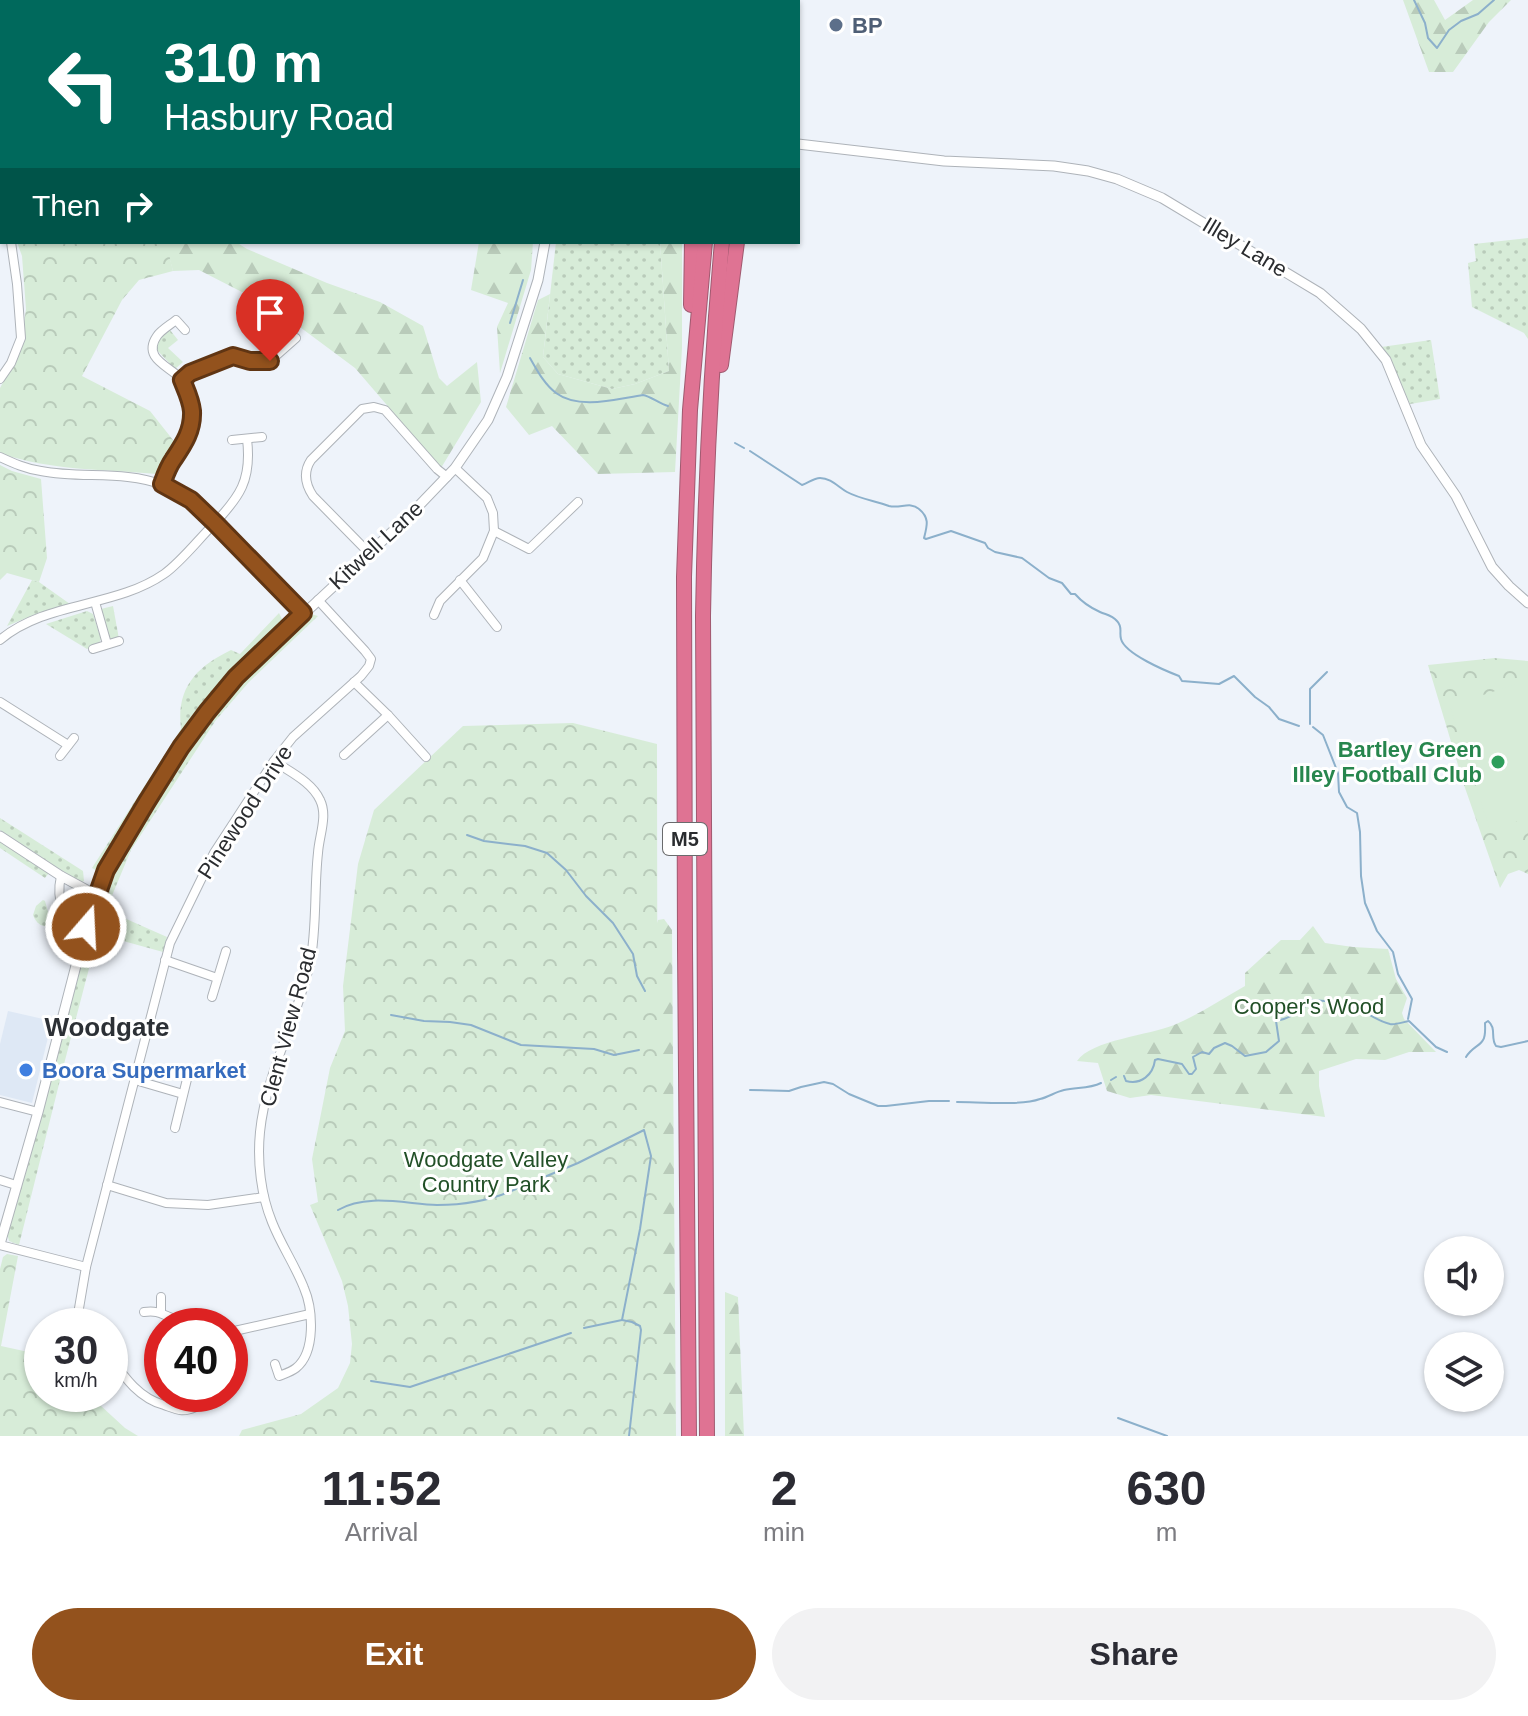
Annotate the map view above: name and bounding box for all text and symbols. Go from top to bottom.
place label: BP [852,13,883,38]
marker: BP [827,16,845,34]
text: 310 m [164,31,323,94]
icon: left [32,32,136,136]
text: Hasbury Road [164,97,394,138]
icon: right [116,184,160,228]
text: Then [32,189,100,222]
street label: Illey Lane [1198,212,1292,282]
pin [236,279,304,361]
icon: arrive [248,291,292,335]
street label: Kitwell Lane [324,495,428,595]
place label: Bartley Green Illey Football Club [1293,737,1482,787]
street label: Pinewood Drive [193,741,297,883]
marker: Bartley Green Illey Football Club [1489,753,1507,771]
road number: M5 [663,823,707,855]
position arrow [44,885,128,969]
street label: Clent View Road [255,945,321,1109]
park label: Cooper's Wood [1234,994,1384,1019]
district label: Woodgate [44,1012,170,1042]
place label: Boora Supermarket [42,1058,247,1083]
marker: Boora Supermarket [17,1061,35,1079]
park label: Woodgate Valley Country Park [404,1147,568,1197]
map controls [1424,1236,1504,1412]
button: sound [1424,1236,1504,1316]
speed limit sign: 40 [144,1308,248,1412]
text: 30 [54,1328,98,1372]
button: layers [1424,1332,1504,1412]
text: km/h [54,1369,98,1391]
text: 11:52 [321,1462,442,1515]
text: 2 [771,1462,797,1515]
text: 630 [1126,1462,1207,1515]
text: Arrival [345,1517,418,1547]
text: min [763,1517,805,1547]
text: m [1156,1517,1177,1547]
button: Exit [32,1608,756,1700]
button: Share [772,1608,1496,1700]

